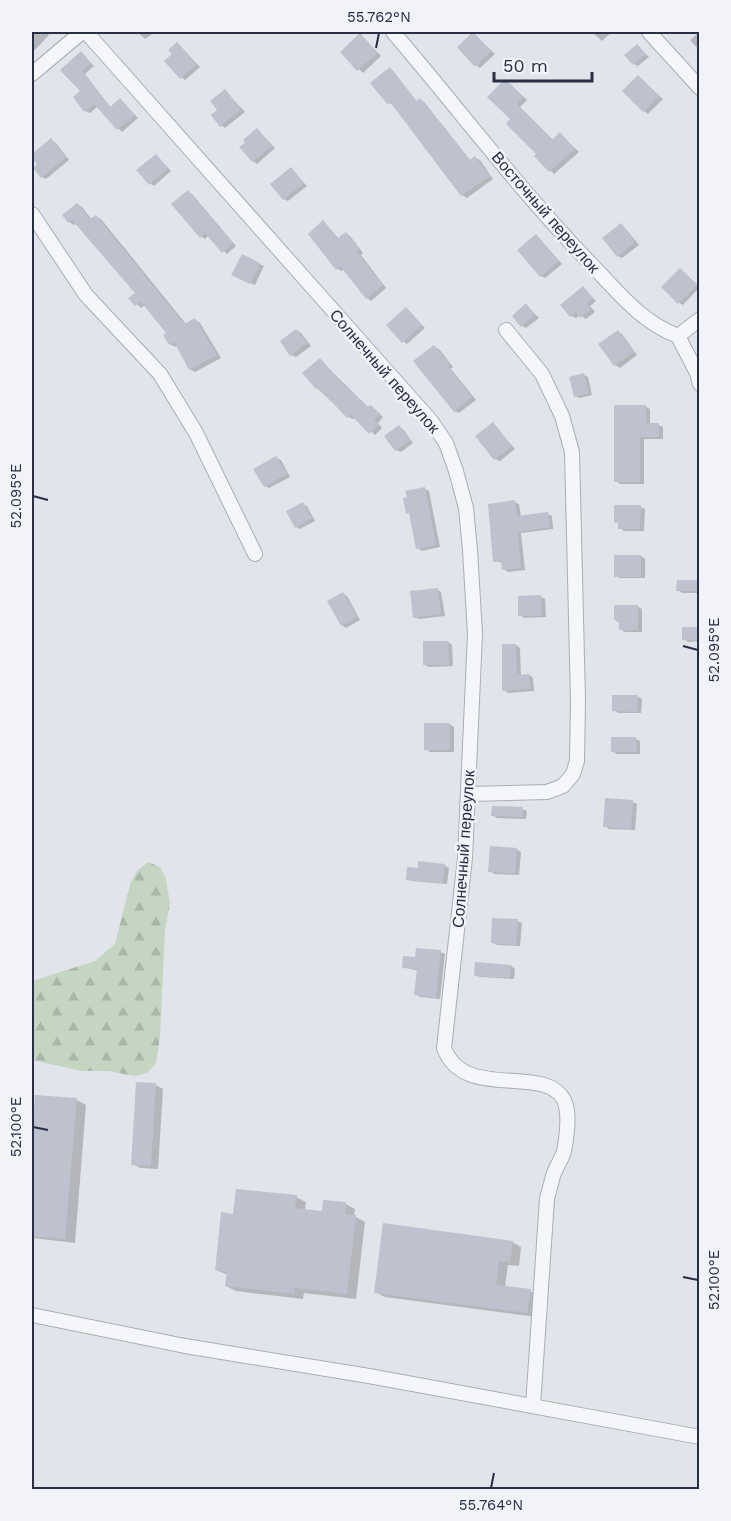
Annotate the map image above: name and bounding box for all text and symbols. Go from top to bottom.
text: 55.762°N [347,8,411,26]
scale bar [494,45,592,83]
text: 50 m [503,55,548,76]
street label: Восточный переулок [488,148,604,278]
street label: Солнечный переулок [326,305,444,438]
text: 52.095°E [7,464,25,528]
text: 52.095°E [705,618,723,682]
street label: Солнечный переулок [449,769,479,928]
text: 52.100°E [7,1097,25,1157]
text: 52.100°E [705,1250,723,1310]
text: 55.764°N [459,1496,523,1514]

